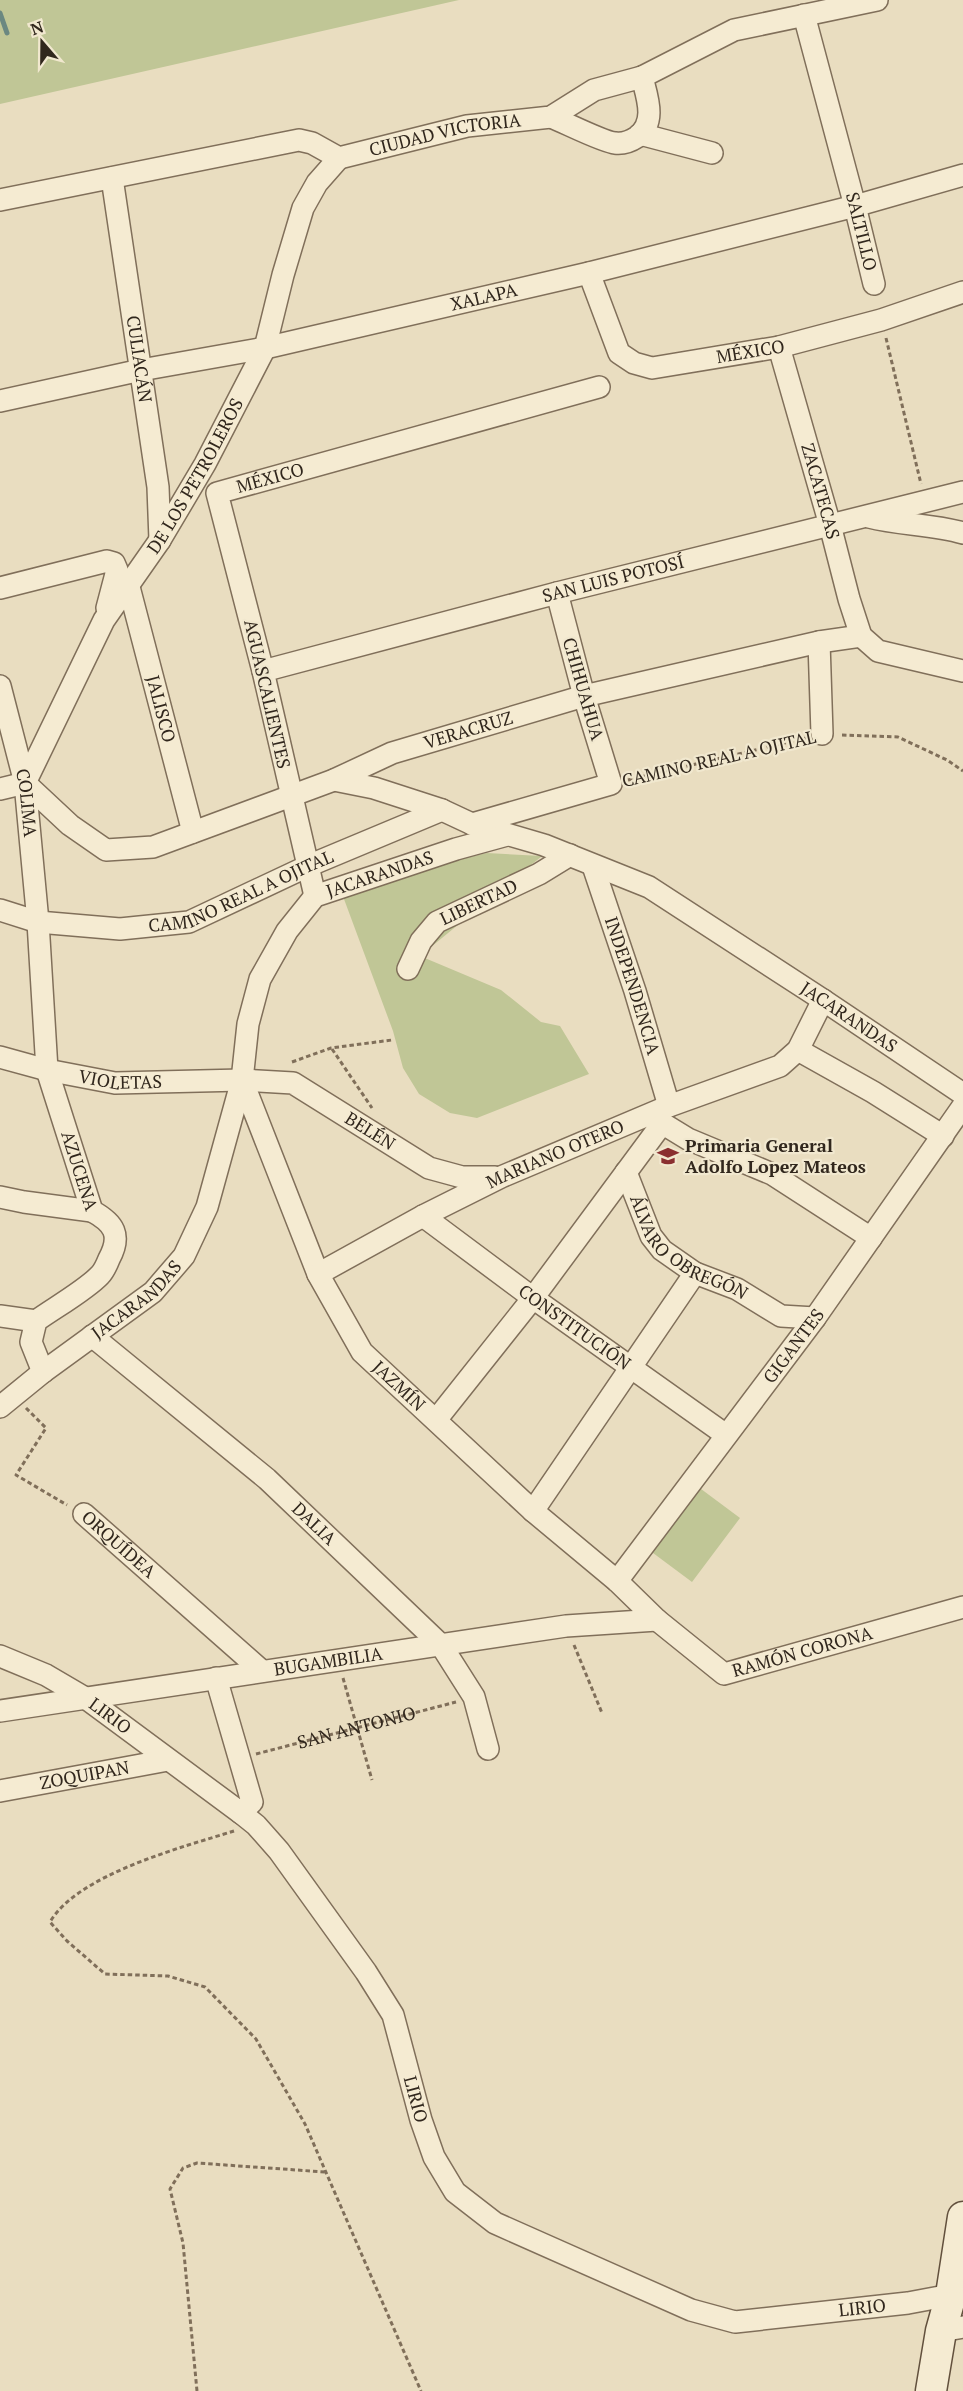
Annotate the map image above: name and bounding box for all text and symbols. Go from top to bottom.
north arrow [12,12,72,72]
text: N [27,15,46,40]
street label: CIUDAD VICTORIA [366,107,523,161]
street label: SALTILLO [841,189,883,273]
street label: XALAPA [448,277,520,316]
street label: CULIACÁN [122,314,158,404]
street label: MÉXICO [714,333,786,368]
street label: DE LOS PETROLEROS [141,394,248,558]
street label: ZACATECAS [796,440,846,541]
street label: MÉXICO [233,456,306,498]
street label: SAN LUIS POTOSÍ [539,549,687,607]
street label: AGUASCALIENTES [239,617,297,771]
street label: CHIHUAHUA [558,634,610,744]
street label: JALISCO [142,672,182,745]
street label: VERACRUZ [421,705,515,754]
street label: CAMINO REAL A OJITAL [619,724,818,792]
street label: COLIMA [11,766,43,839]
street label: CAMINO REAL A OJITAL [147,844,337,937]
street label: JACARANDAS [323,844,436,902]
street label: LIBERTAD [436,873,521,930]
street label: INDEPENDENCIA [600,913,666,1058]
street label: JACARANDAS [796,976,902,1058]
street label: VIOLETAS [77,1063,162,1095]
street label: BELÉN [341,1106,400,1155]
street label: MARIANO OTERO [482,1113,627,1194]
street label: AZUCENA [56,1128,104,1214]
place label: Primaria General Adolfo Lopez Mateos [685,1133,866,1178]
school or university icon: Primaria General Adolfo Lopez Mateos [656,1144,680,1168]
street label: ÁLVARO OBREGÓN [625,1191,753,1304]
street label: JACARANDAS [86,1254,186,1344]
street label: CONSTITUCIÓN [514,1278,636,1375]
street label: GIGANTES [757,1303,829,1388]
street label: JAZMÍN [368,1355,431,1416]
street label: DALIA [287,1496,343,1550]
street label: ORQUÍDEA [77,1504,162,1583]
street label: RAMÓN CORONA [729,1620,876,1682]
street label: BUGAMBILIA [272,1641,385,1681]
street label: LIRIO [85,1692,137,1739]
street label: SAN ANTONIO [295,1700,418,1754]
street label: ZOQUIPAN [38,1754,131,1794]
street label: LIRIO [399,2073,434,2125]
street label: LIRIO [837,2293,887,2322]

